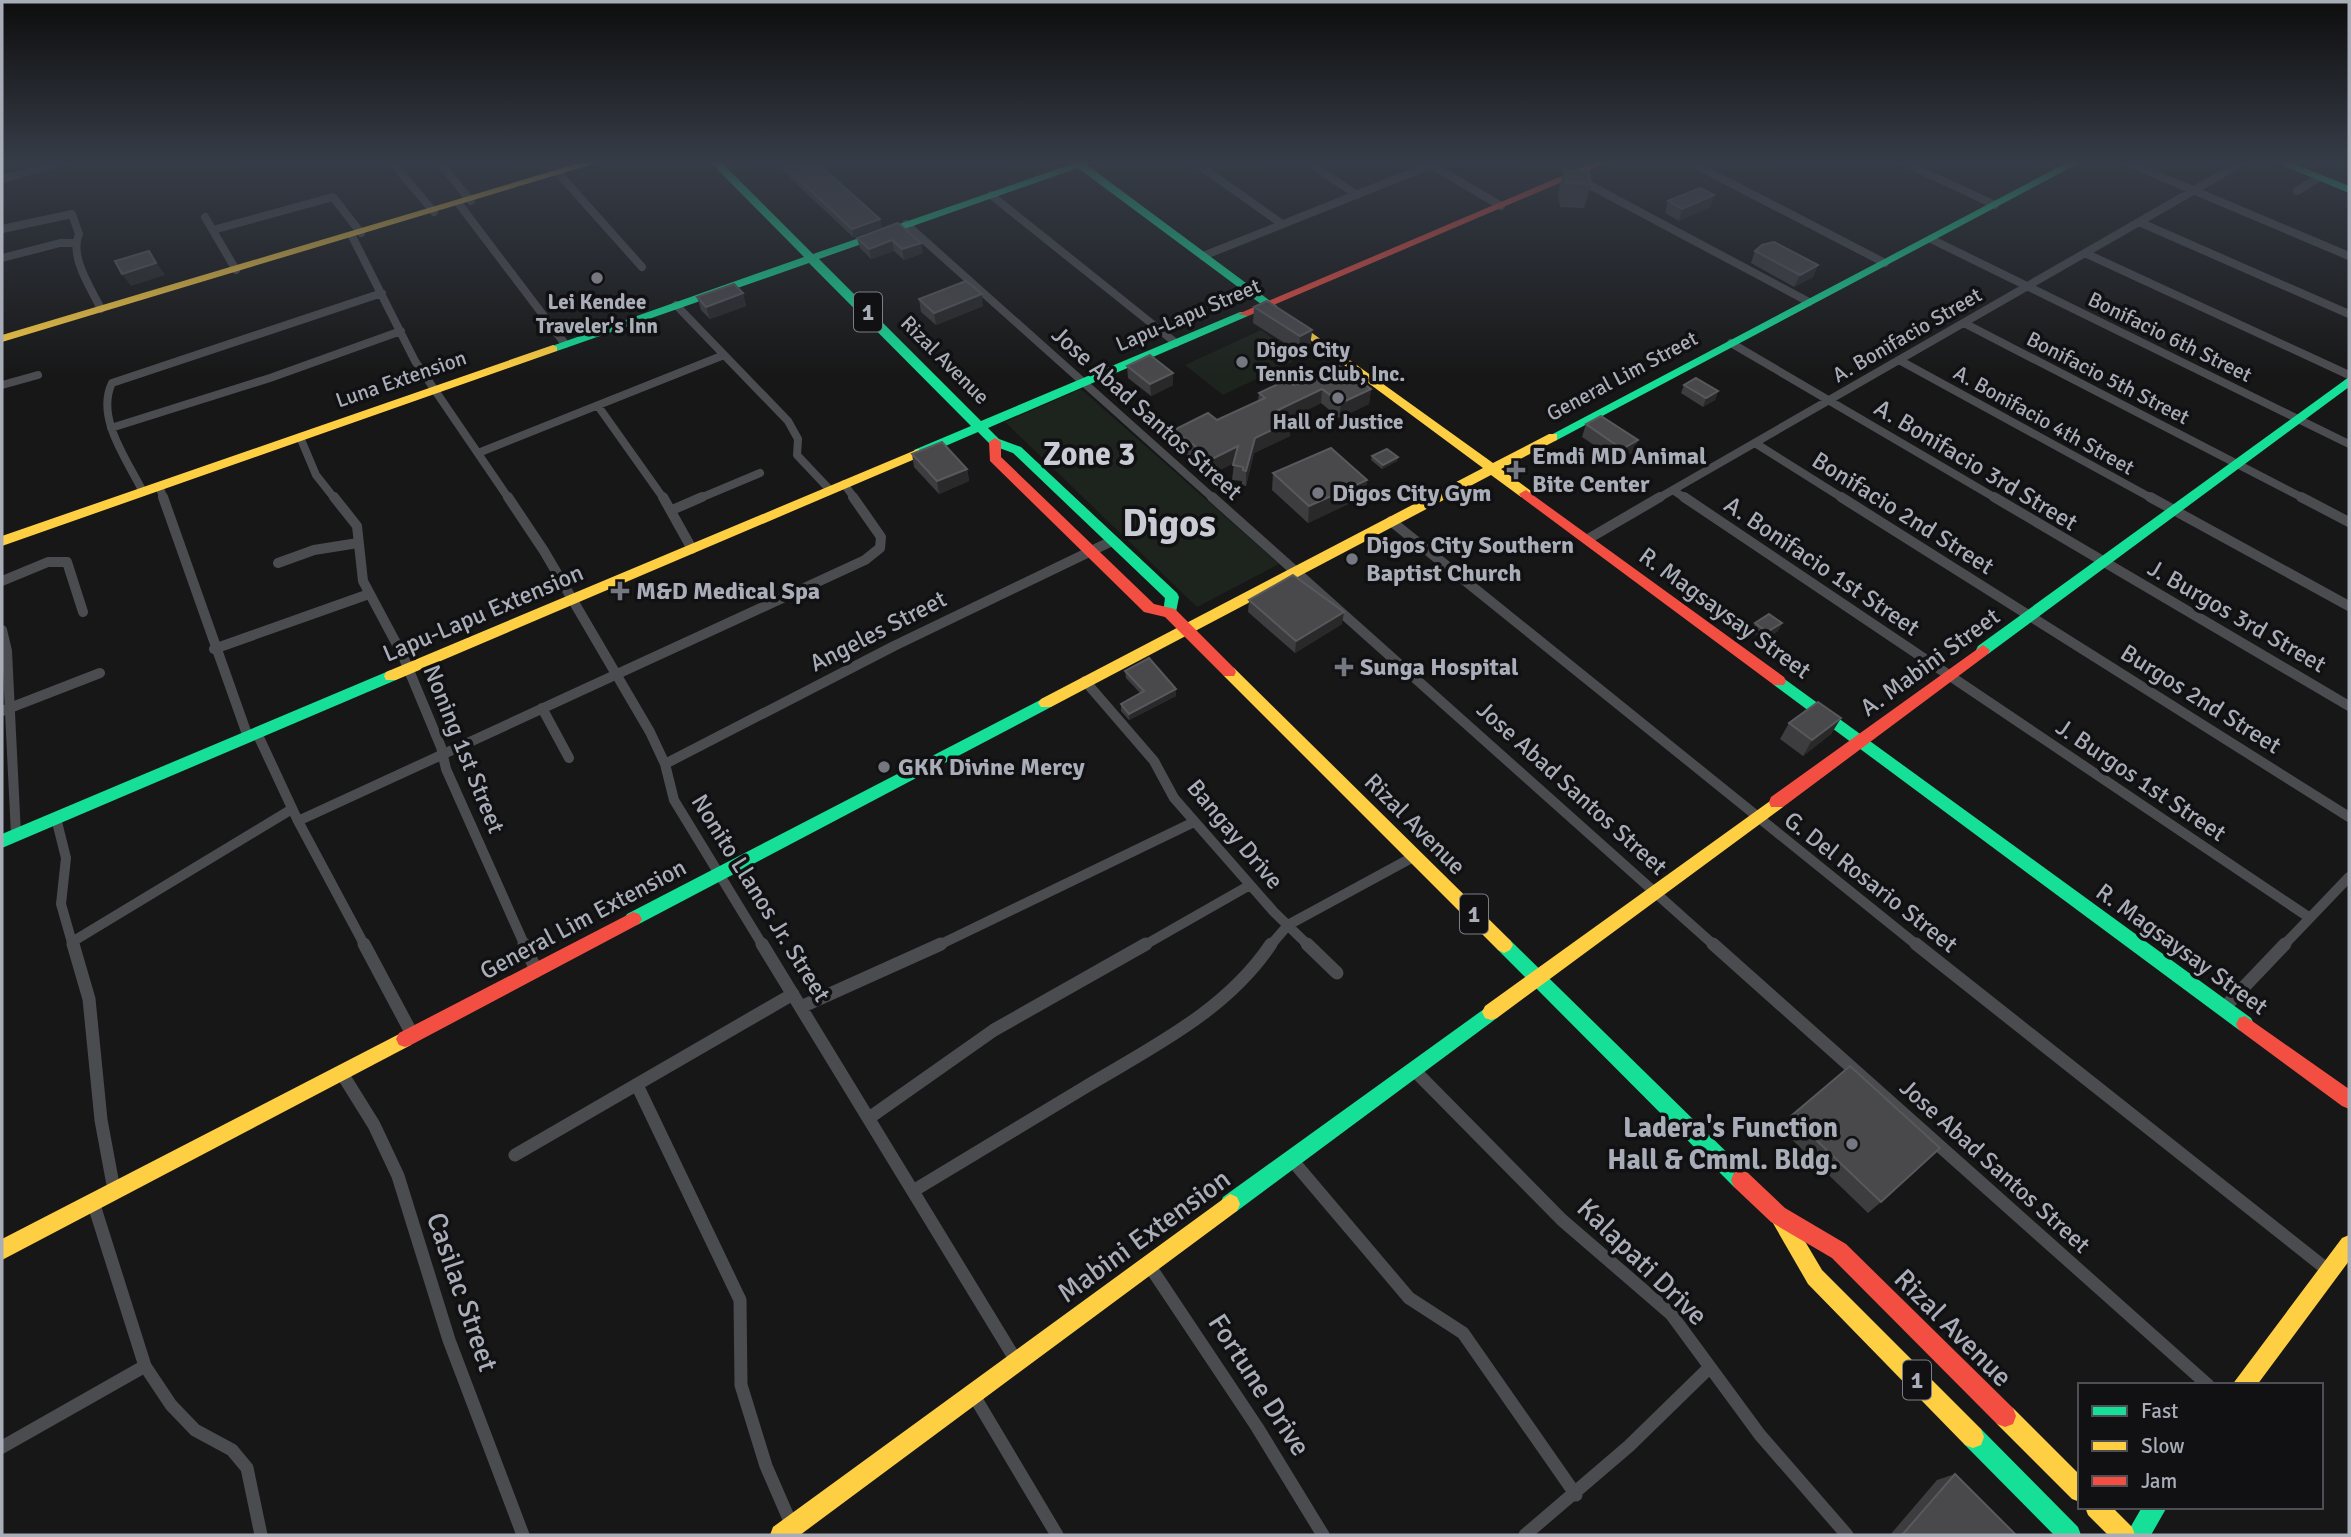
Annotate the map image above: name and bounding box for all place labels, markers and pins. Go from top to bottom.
marker: Lei Kendee Traveler's Inn [589,270,605,286]
place label: Lei Kendee Traveler's Inn [536,289,658,339]
place label: Digos City Tennis Club, Inc. [1256,337,1405,387]
marker: Digos City Tennis Club, Inc. [1234,354,1250,370]
marker: Hall of Justice [1330,390,1346,406]
place label: Hall of Justice [1272,409,1404,435]
place label: Emdi MD Animal Bite Center [1532,441,1707,499]
marker: Emdi MD Animal Bite Center [1506,460,1526,480]
place label: Digos City Gym [1332,478,1491,508]
marker: Digos City Gym [1310,485,1326,501]
place label: Digos City Southern Baptist Church [1366,530,1574,588]
marker: Digos City Southern Baptist Church [1344,551,1360,567]
place label: M&D Medical Spa [636,576,820,606]
marker: M&D Medical Spa [610,581,630,601]
place label: Sunga Hospital [1360,652,1519,682]
marker: Sunga Hospital [1334,657,1354,677]
place label: GKK Divine Mercy [898,752,1085,782]
marker: GKK Divine Mercy [876,759,892,775]
place label: Ladera's Function Hall & Cmml. Bldg. [1607,1111,1838,1177]
marker: Ladera's Function Hall & Cmml. Bldg. [1844,1136,1860,1152]

